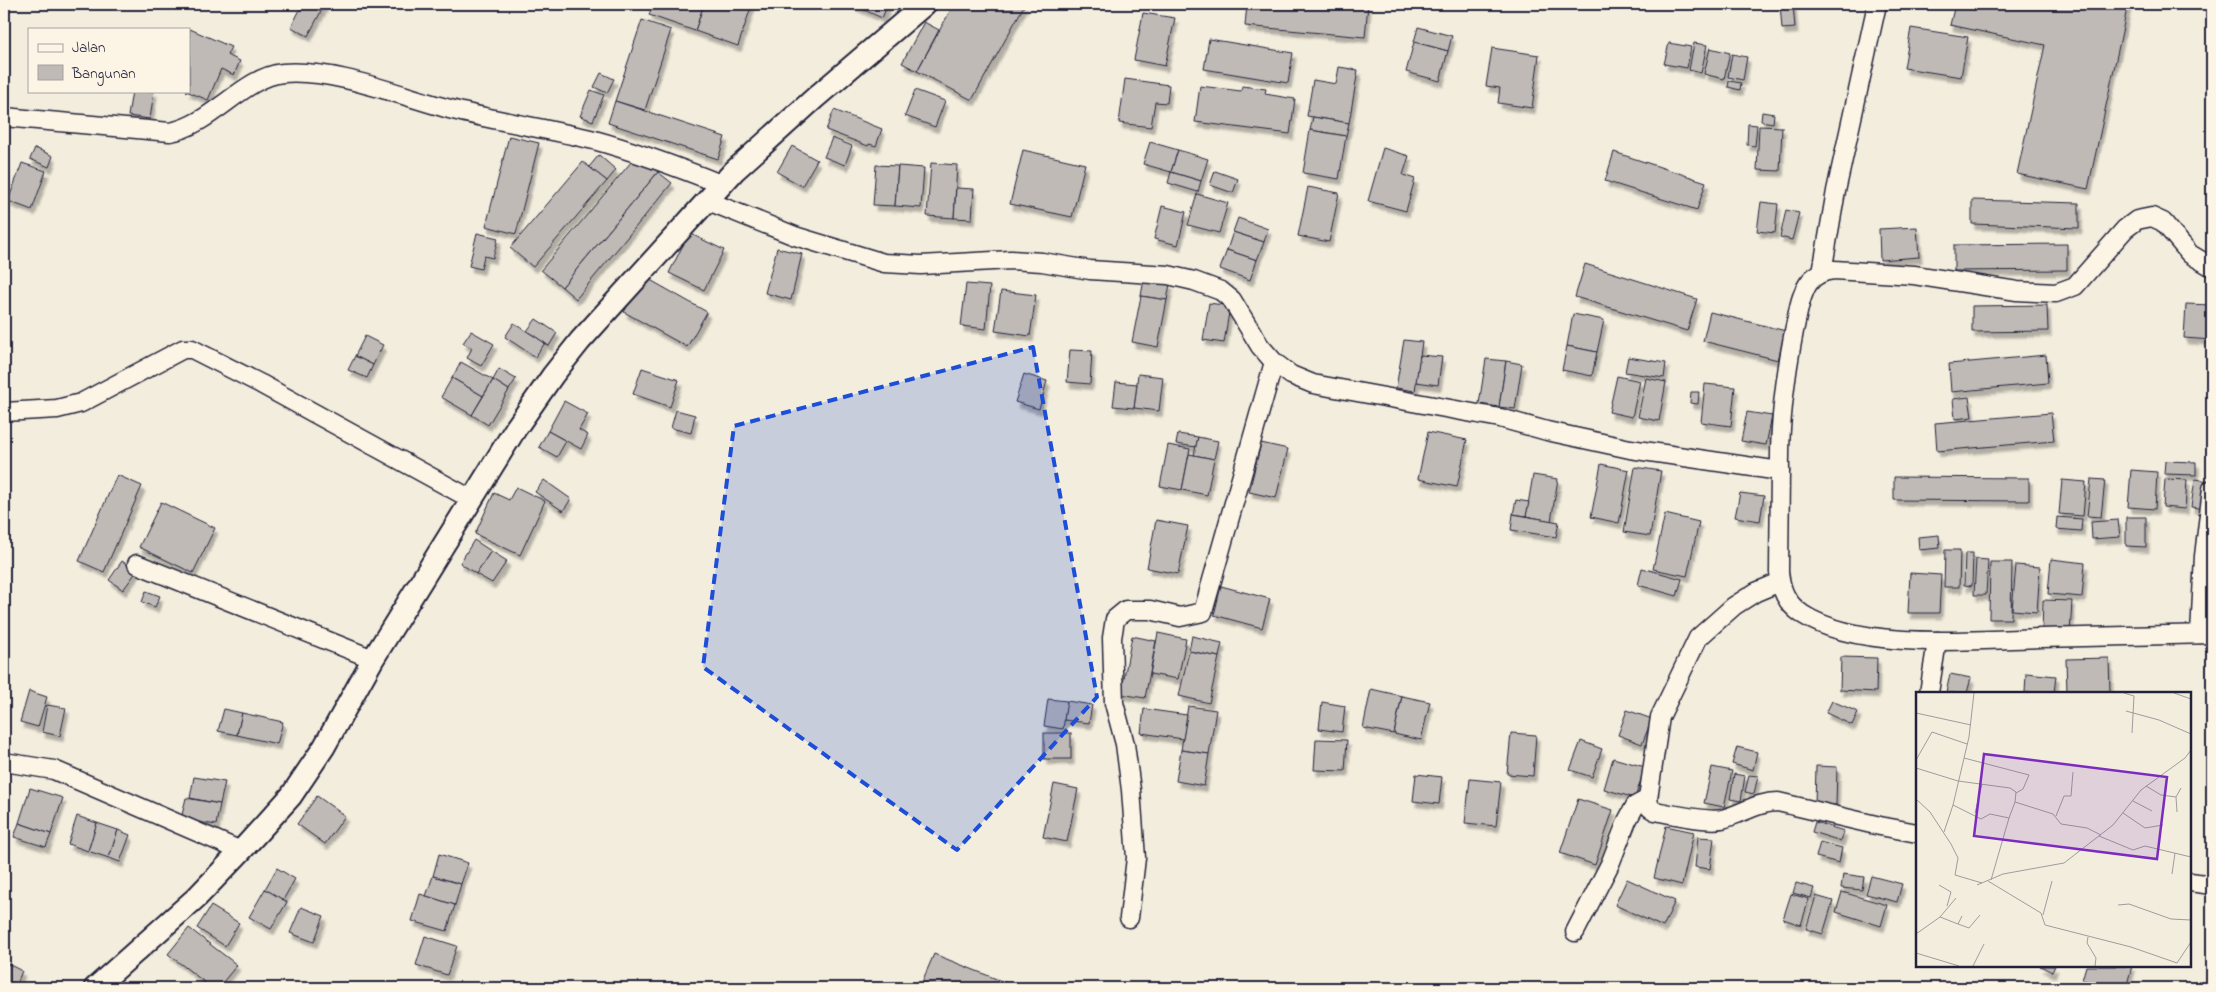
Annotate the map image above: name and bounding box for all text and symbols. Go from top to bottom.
legend [28,28,190,92]
text: Jalan [72,37,105,59]
text: Bangunan [71,63,136,86]
inset map [1916,692,2191,967]

